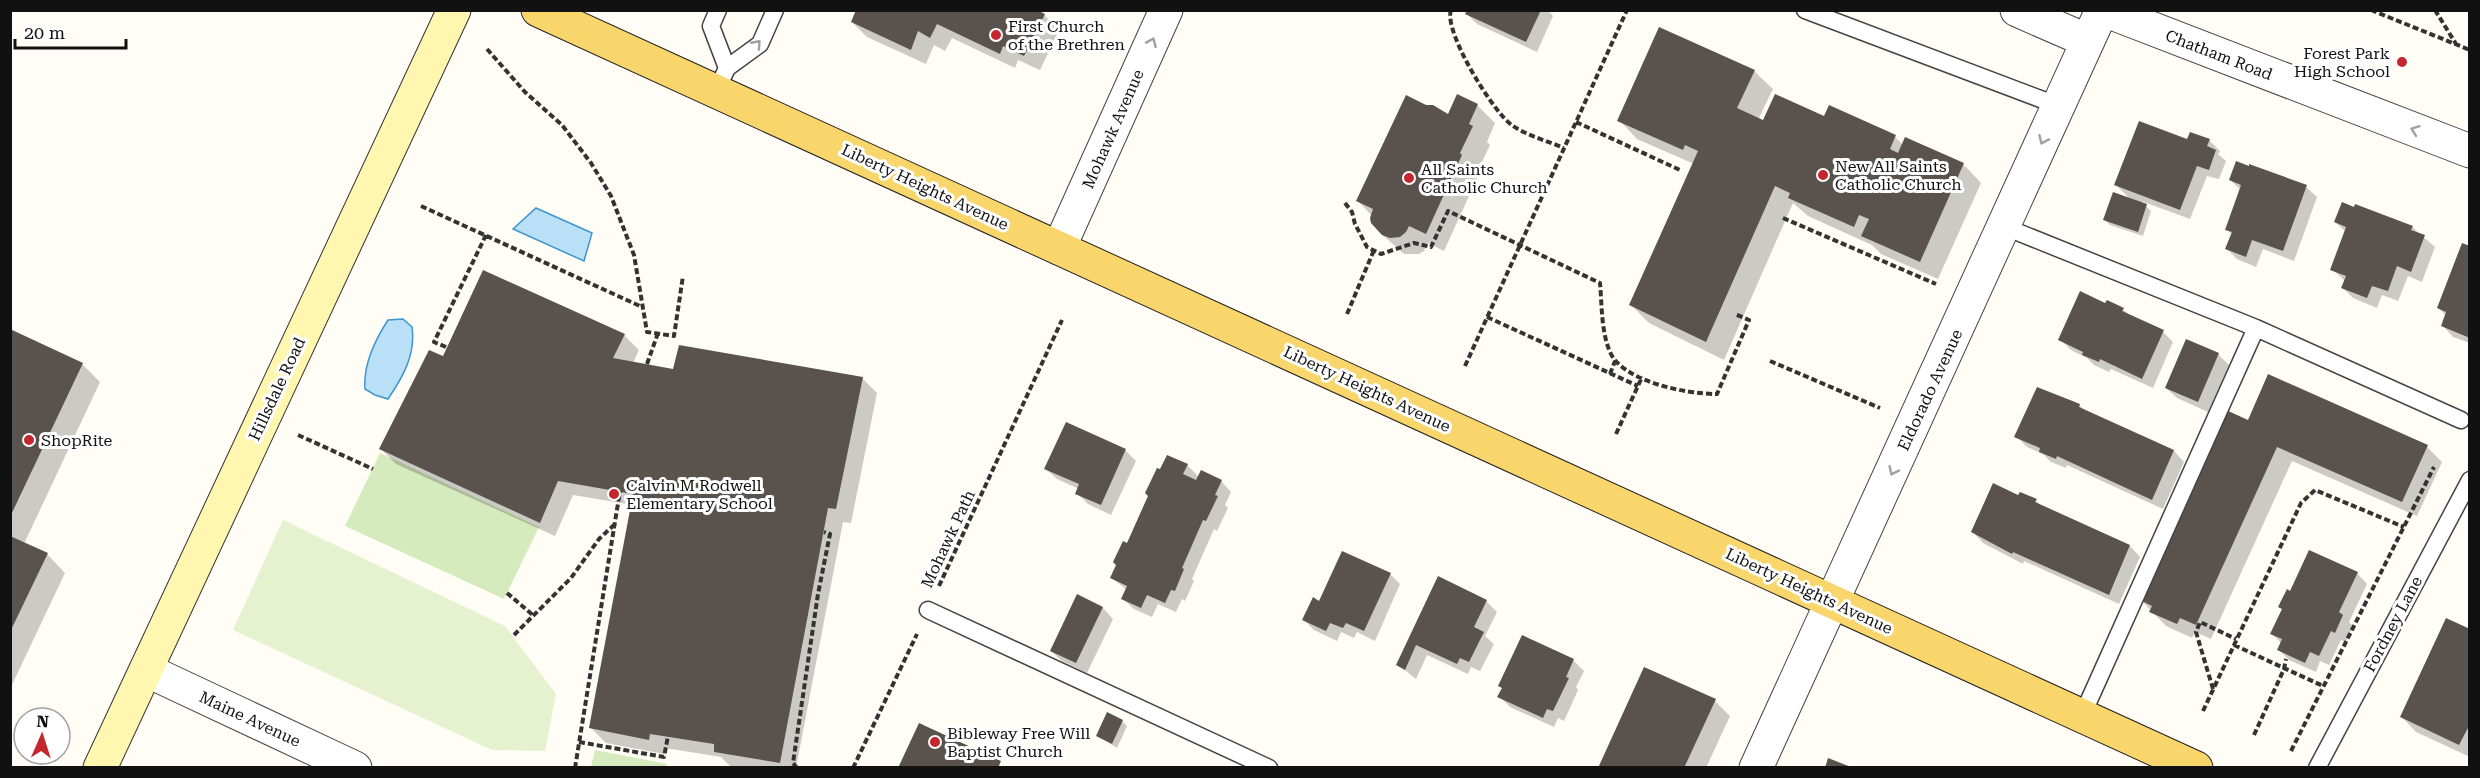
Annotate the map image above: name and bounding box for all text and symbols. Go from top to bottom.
scale bar [15,12,126,50]
place label: First Church of the Brethren [1008,17,1125,54]
text: 20 m [24,22,65,43]
street label: Chatham Road [2163,26,2275,84]
marker: First Church of the Brethren [989,28,1003,42]
one-way arrow [1145,37,1157,48]
one-way arrow [750,40,761,50]
place label: Forest Park High School [2294,44,2390,81]
marker: Forest Park High School [2395,55,2409,69]
street label: Mohawk Avenue [1078,66,1148,192]
one-way arrow [2410,125,2421,137]
one-way arrow [2039,134,2051,145]
street label: Liberty Heights Avenue [838,140,1012,234]
place label: New All Saints Catholic Church [1835,157,1961,194]
place label: All Saints Catholic Church [1421,160,1547,197]
marker: New All Saints Catholic Church [1816,168,1830,182]
marker: All Saints Catholic Church [1402,171,1416,185]
street label: Eldorado Avenue [1894,326,1967,454]
street label: Hillsdale Road [245,334,309,444]
street label: Liberty Heights Avenue [1280,342,1454,436]
place label: ShopRite [41,431,113,450]
marker: ShopRite [22,433,36,447]
one-way arrow [1888,464,1900,475]
place label: Calvin M Rodwell Elementary School [626,476,773,513]
marker: Calvin M Rodwell Elementary School [607,487,621,501]
street label: Mohawk Path [917,487,979,591]
street label: Liberty Heights Avenue [1722,544,1896,638]
street label: Fordney Lane [2360,573,2426,675]
street label: Maine Avenue [196,687,304,751]
north arrow [12,706,72,766]
text: N [36,712,49,731]
place label: Bibleway Free Will Baptist Church [947,724,1090,761]
marker: Bibleway Free Will Baptist Church [928,735,942,749]

